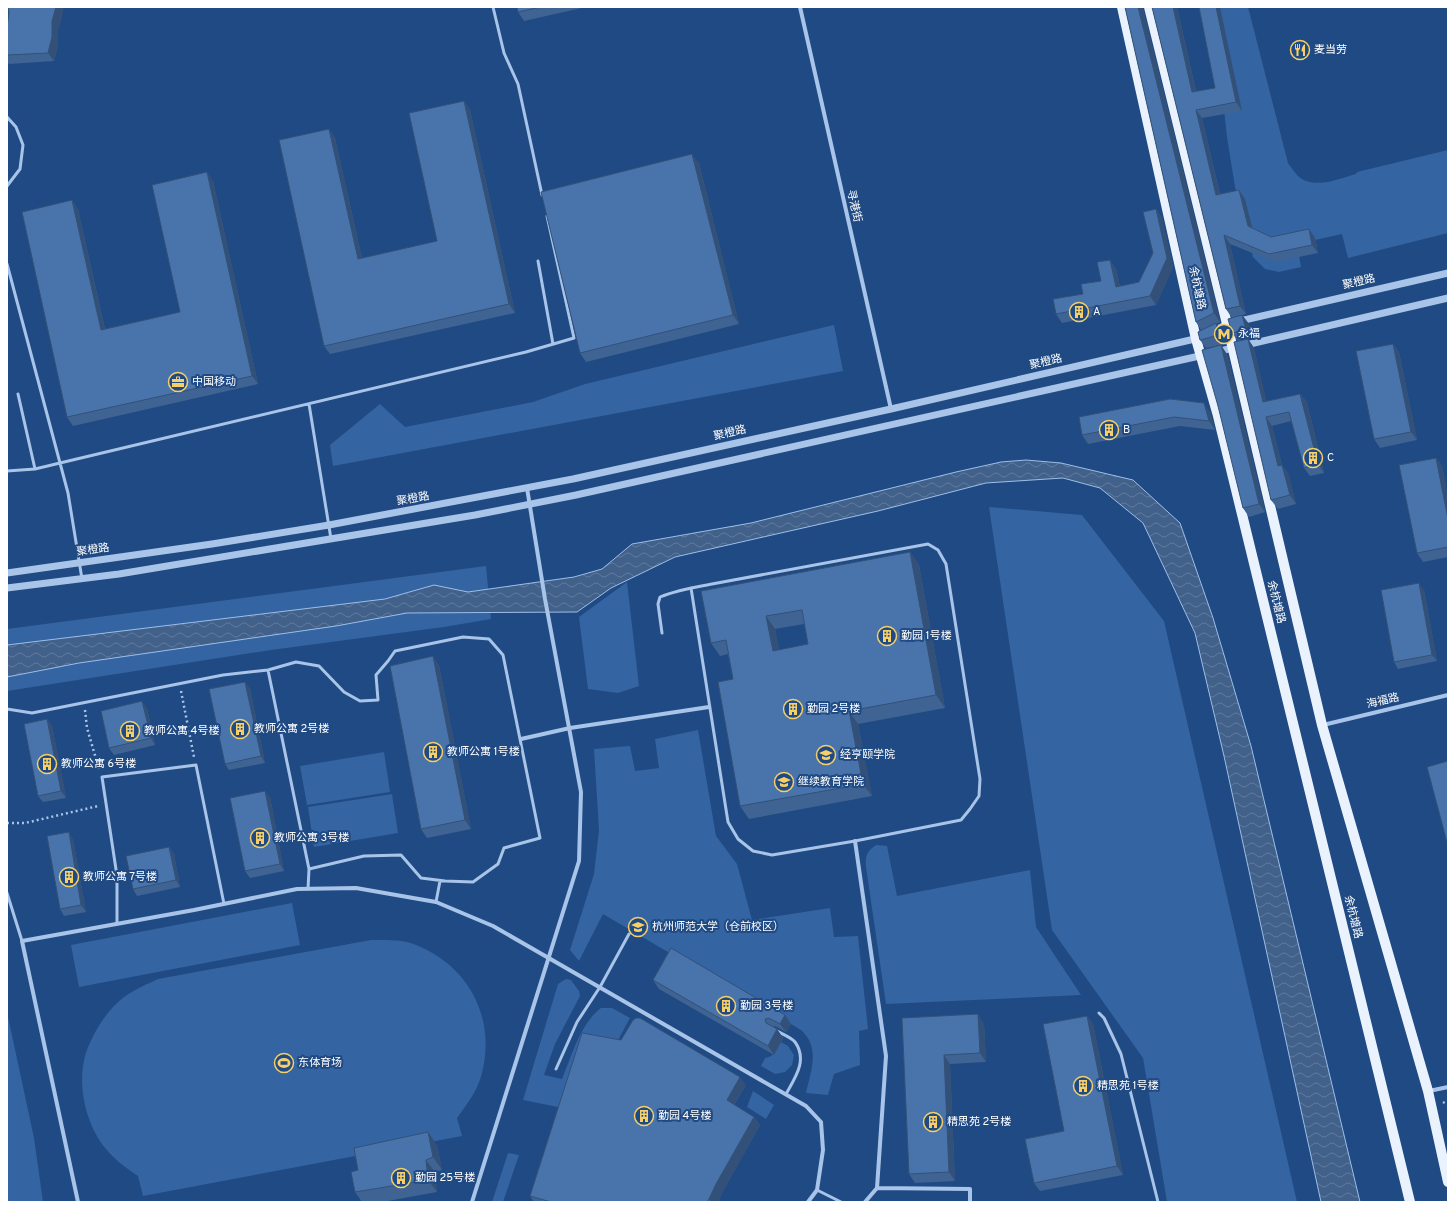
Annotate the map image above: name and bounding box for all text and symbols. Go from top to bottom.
restaurant icon: 麦当劳 [1289,39,1311,61]
place label: 麦当劳 [1314,43,1347,57]
street label: 寻港街 [843,188,865,224]
street label: 余杭塘路 [1186,265,1208,311]
street label: 聚橙路 [1341,271,1377,293]
building icon: A [1068,301,1090,323]
place label: A [1093,305,1100,319]
metro station icon: 永福 [1213,323,1235,345]
place label: 永福 [1238,327,1260,341]
street label: 聚橙路 [1028,351,1064,373]
office icon: 中国移动 [167,371,189,393]
place label: 中国移动 [192,375,236,389]
building icon: B [1098,419,1120,441]
street label: 聚橙路 [712,422,748,444]
place label: B [1123,423,1130,437]
building icon: C [1302,447,1324,469]
place label: C [1327,451,1334,465]
street label: 聚橙路 [396,489,430,509]
street label: 聚橙路 [76,541,110,559]
street label: 余杭塘路 [1264,579,1288,625]
building icon: 勤园 1号楼 [876,625,898,647]
place label: 勤园 1号楼 [901,629,952,643]
street label: 海福路 [1365,690,1401,712]
building icon: 勤园 2号楼 [782,698,804,720]
place label: 勤园 2号楼 [807,702,860,716]
building icon: 教师公寓 2号楼 [229,718,251,740]
building icon: 教师公寓 4号楼 [119,720,141,742]
place label: 教师公寓 2号楼 [254,722,329,736]
place label: 教师公寓 4号楼 [144,724,219,738]
building icon: 教师公寓 1号楼 [422,741,444,763]
school or university icon: 经亨颐学院 [815,744,837,766]
place label: 教师公寓 1号楼 [447,745,520,759]
place label: 经亨颐学院 [840,748,895,762]
building icon: 教师公寓 6号楼 [36,753,58,775]
place label: 教师公寓 6号楼 [61,757,136,771]
school or university icon: 继续教育学院 [773,771,795,793]
place label: 继续教育学院 [798,775,864,789]
building icon: 教师公寓 3号楼 [249,827,271,849]
place label: 教师公寓 3号楼 [274,831,349,845]
building icon: 教师公寓 7号楼 [58,866,80,888]
place label: 教师公寓 7号楼 [83,870,157,884]
street label: 余杭塘路 [1341,894,1365,940]
school or university icon: 杭州师范大学（仓前校区） [627,916,649,938]
place label: 杭州师范大学（仓前校区） [652,920,784,934]
building icon: 勤园 3号楼 [715,995,737,1017]
place label: 勤园 3号楼 [740,999,793,1013]
sports icon: 东体育场 [273,1052,295,1074]
place label: 东体育场 [298,1056,342,1070]
building icon: 精思苑 1号楼 [1072,1075,1094,1097]
place label: 精思苑 1号楼 [1097,1079,1159,1093]
building icon: 勤园 4号楼 [633,1105,655,1127]
place label: 勤园 4号楼 [658,1109,711,1123]
building icon: 精思苑 2号楼 [922,1111,944,1133]
place label: 精思苑 2号楼 [947,1115,1011,1129]
building icon: 勤园 25号楼 [390,1167,412,1189]
place label: 勤园 25号楼 [415,1171,475,1185]

